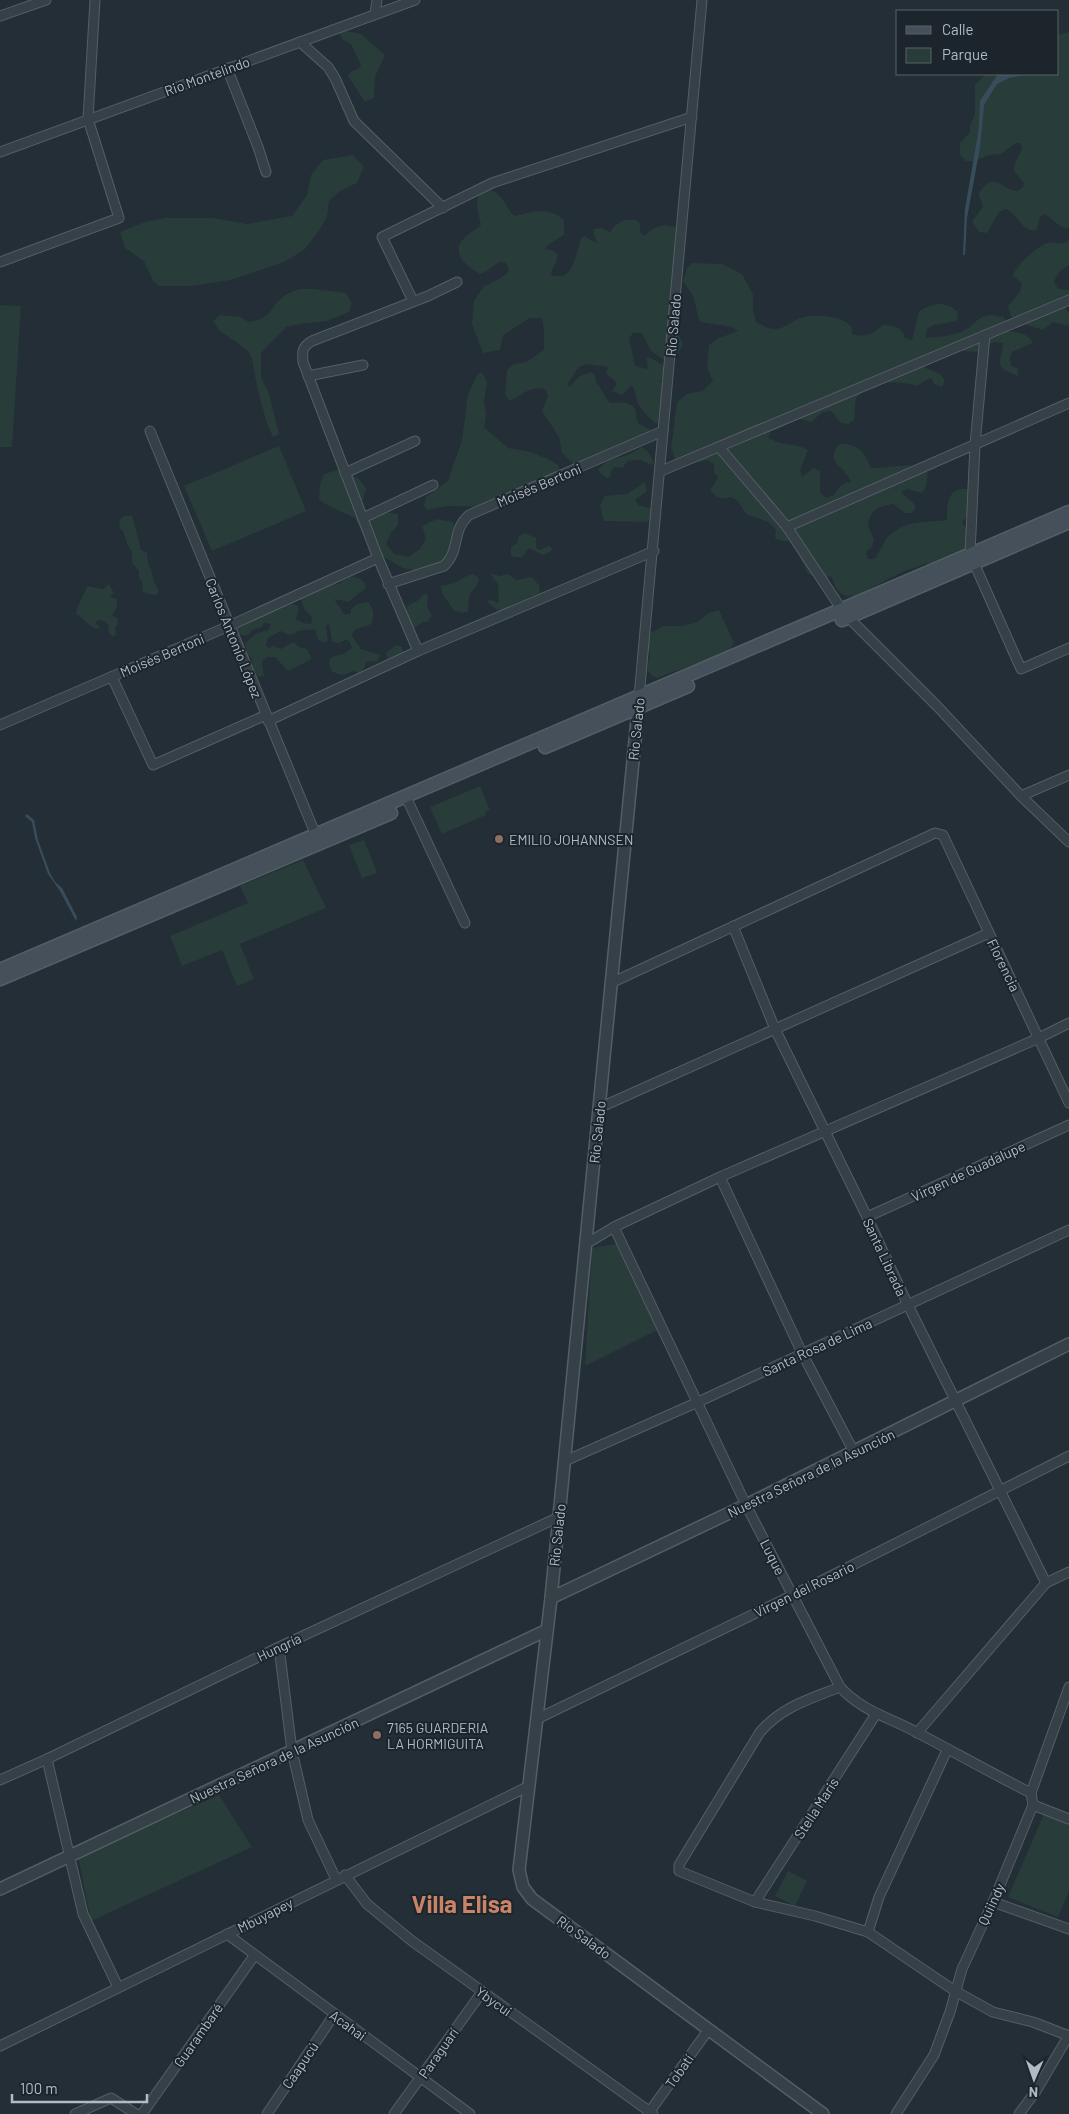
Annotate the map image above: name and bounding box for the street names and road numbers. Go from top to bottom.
street label: Rio Montelindo [162,53,252,99]
street label: Río Salado [662,293,684,357]
street label: Moisés Bertoni [494,460,584,510]
street label: Carlos Antonio López [202,576,266,700]
street label: Moisés Bertoni [117,630,207,680]
street label: Río Salado [624,697,648,761]
street label: Florencia [984,936,1024,994]
street label: Río Salado [585,1100,609,1164]
street label: Virgen de Guadalupe [908,1137,1028,1205]
street label: Santa Librada [860,1215,910,1299]
street label: Santa Rosa de Lima [760,1314,874,1380]
street label: Nuestra Señora de la Asunción [725,1425,897,1521]
street label: Río Salado [545,1503,569,1567]
street label: Luque [757,1536,789,1578]
street label: Virgen del Rosario [751,1557,857,1621]
street label: Hungría [254,1629,304,1665]
street label: Nuestra Señora de la Asunción [187,1713,361,1807]
street label: Stella Maris [790,1774,842,1842]
street label: Quiindy [974,1880,1008,1928]
street label: Mbuyapey [234,1894,296,1936]
street label: Río Salado [554,1912,614,1962]
street label: Ybycui [473,1983,515,2019]
street label: Guarambaré [170,2000,226,2070]
street label: Acahai [326,2006,370,2044]
street label: Paraguarí [414,2024,462,2082]
street label: Caapucú [278,2038,322,2092]
street label: Tobatí [661,2051,697,2091]

